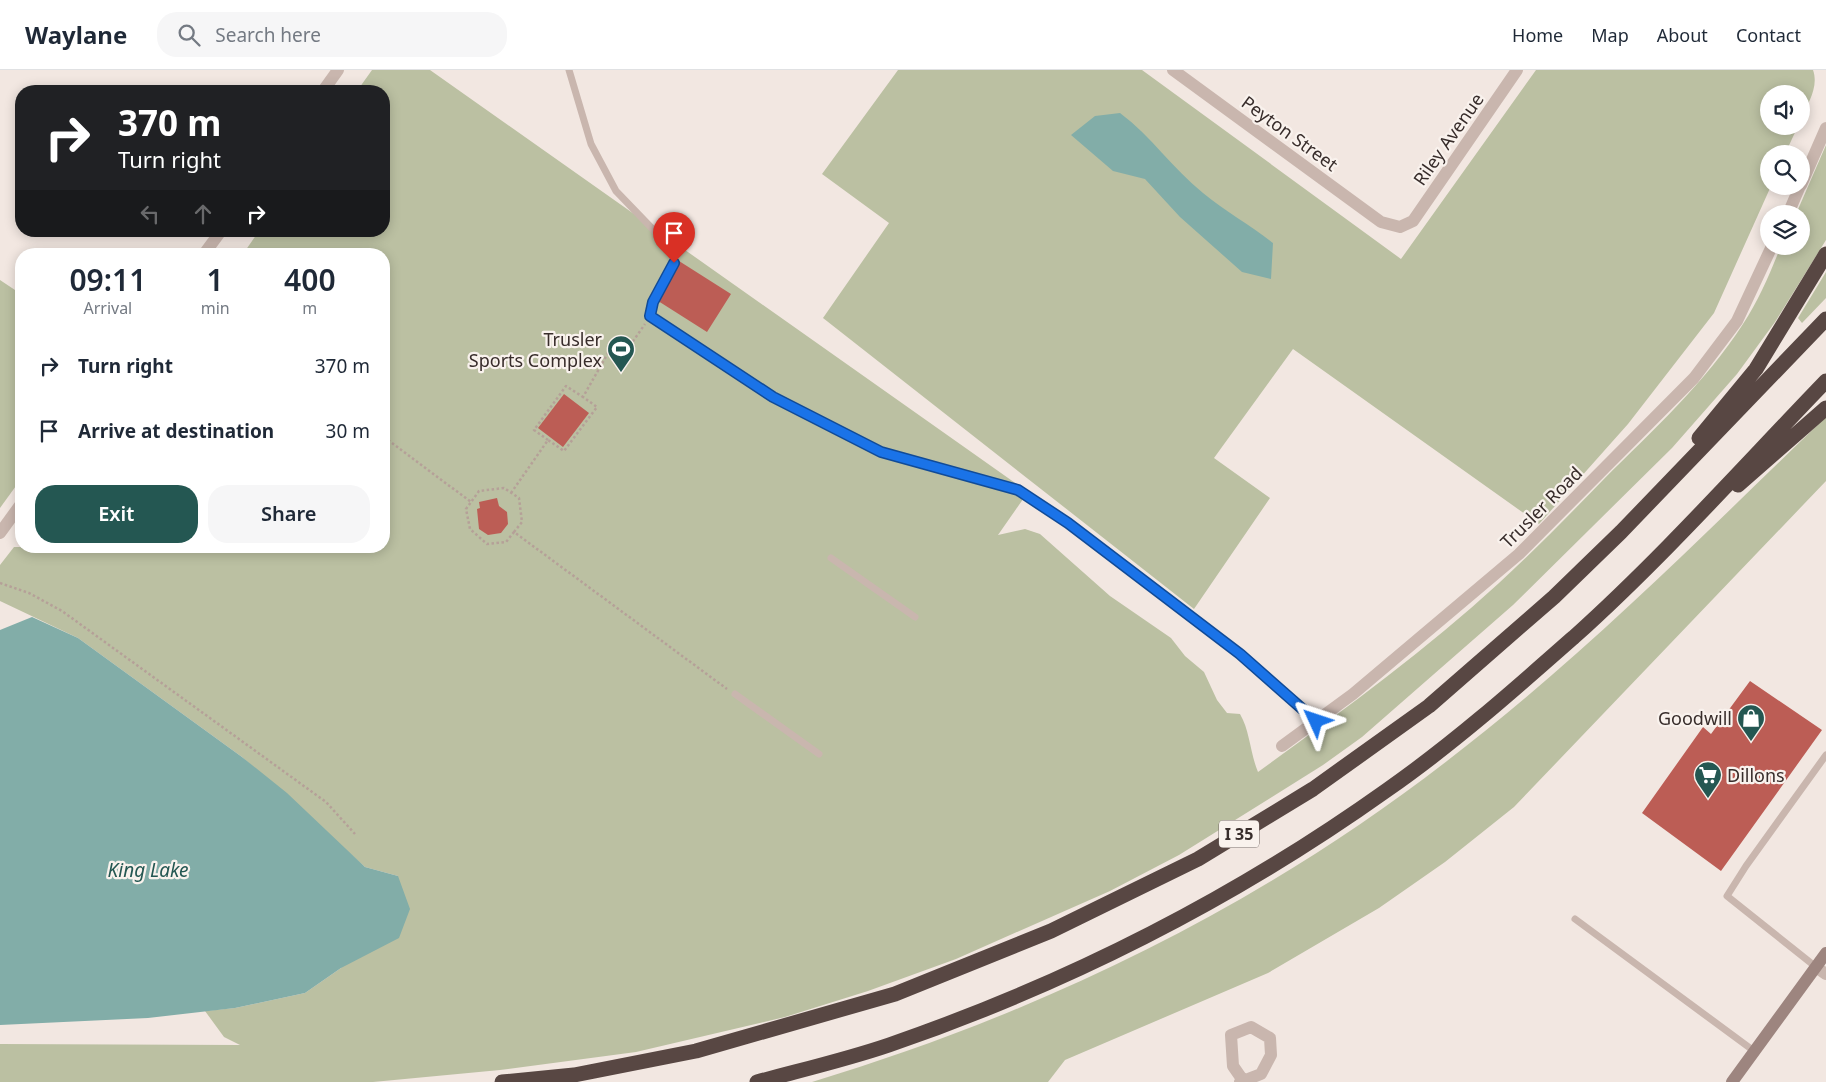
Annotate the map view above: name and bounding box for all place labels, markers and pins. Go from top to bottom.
pin [653,212,695,263]
place label: Trusler Sports Complex [469,327,603,372]
sports icon: Trusler Sports Complex [606,334,636,373]
shop icon: Goodwill [1736,703,1766,742]
place label: Goodwill [1658,706,1732,730]
supermarket icon: Dillons [1693,760,1723,799]
place label: Dillons [1727,763,1785,787]

